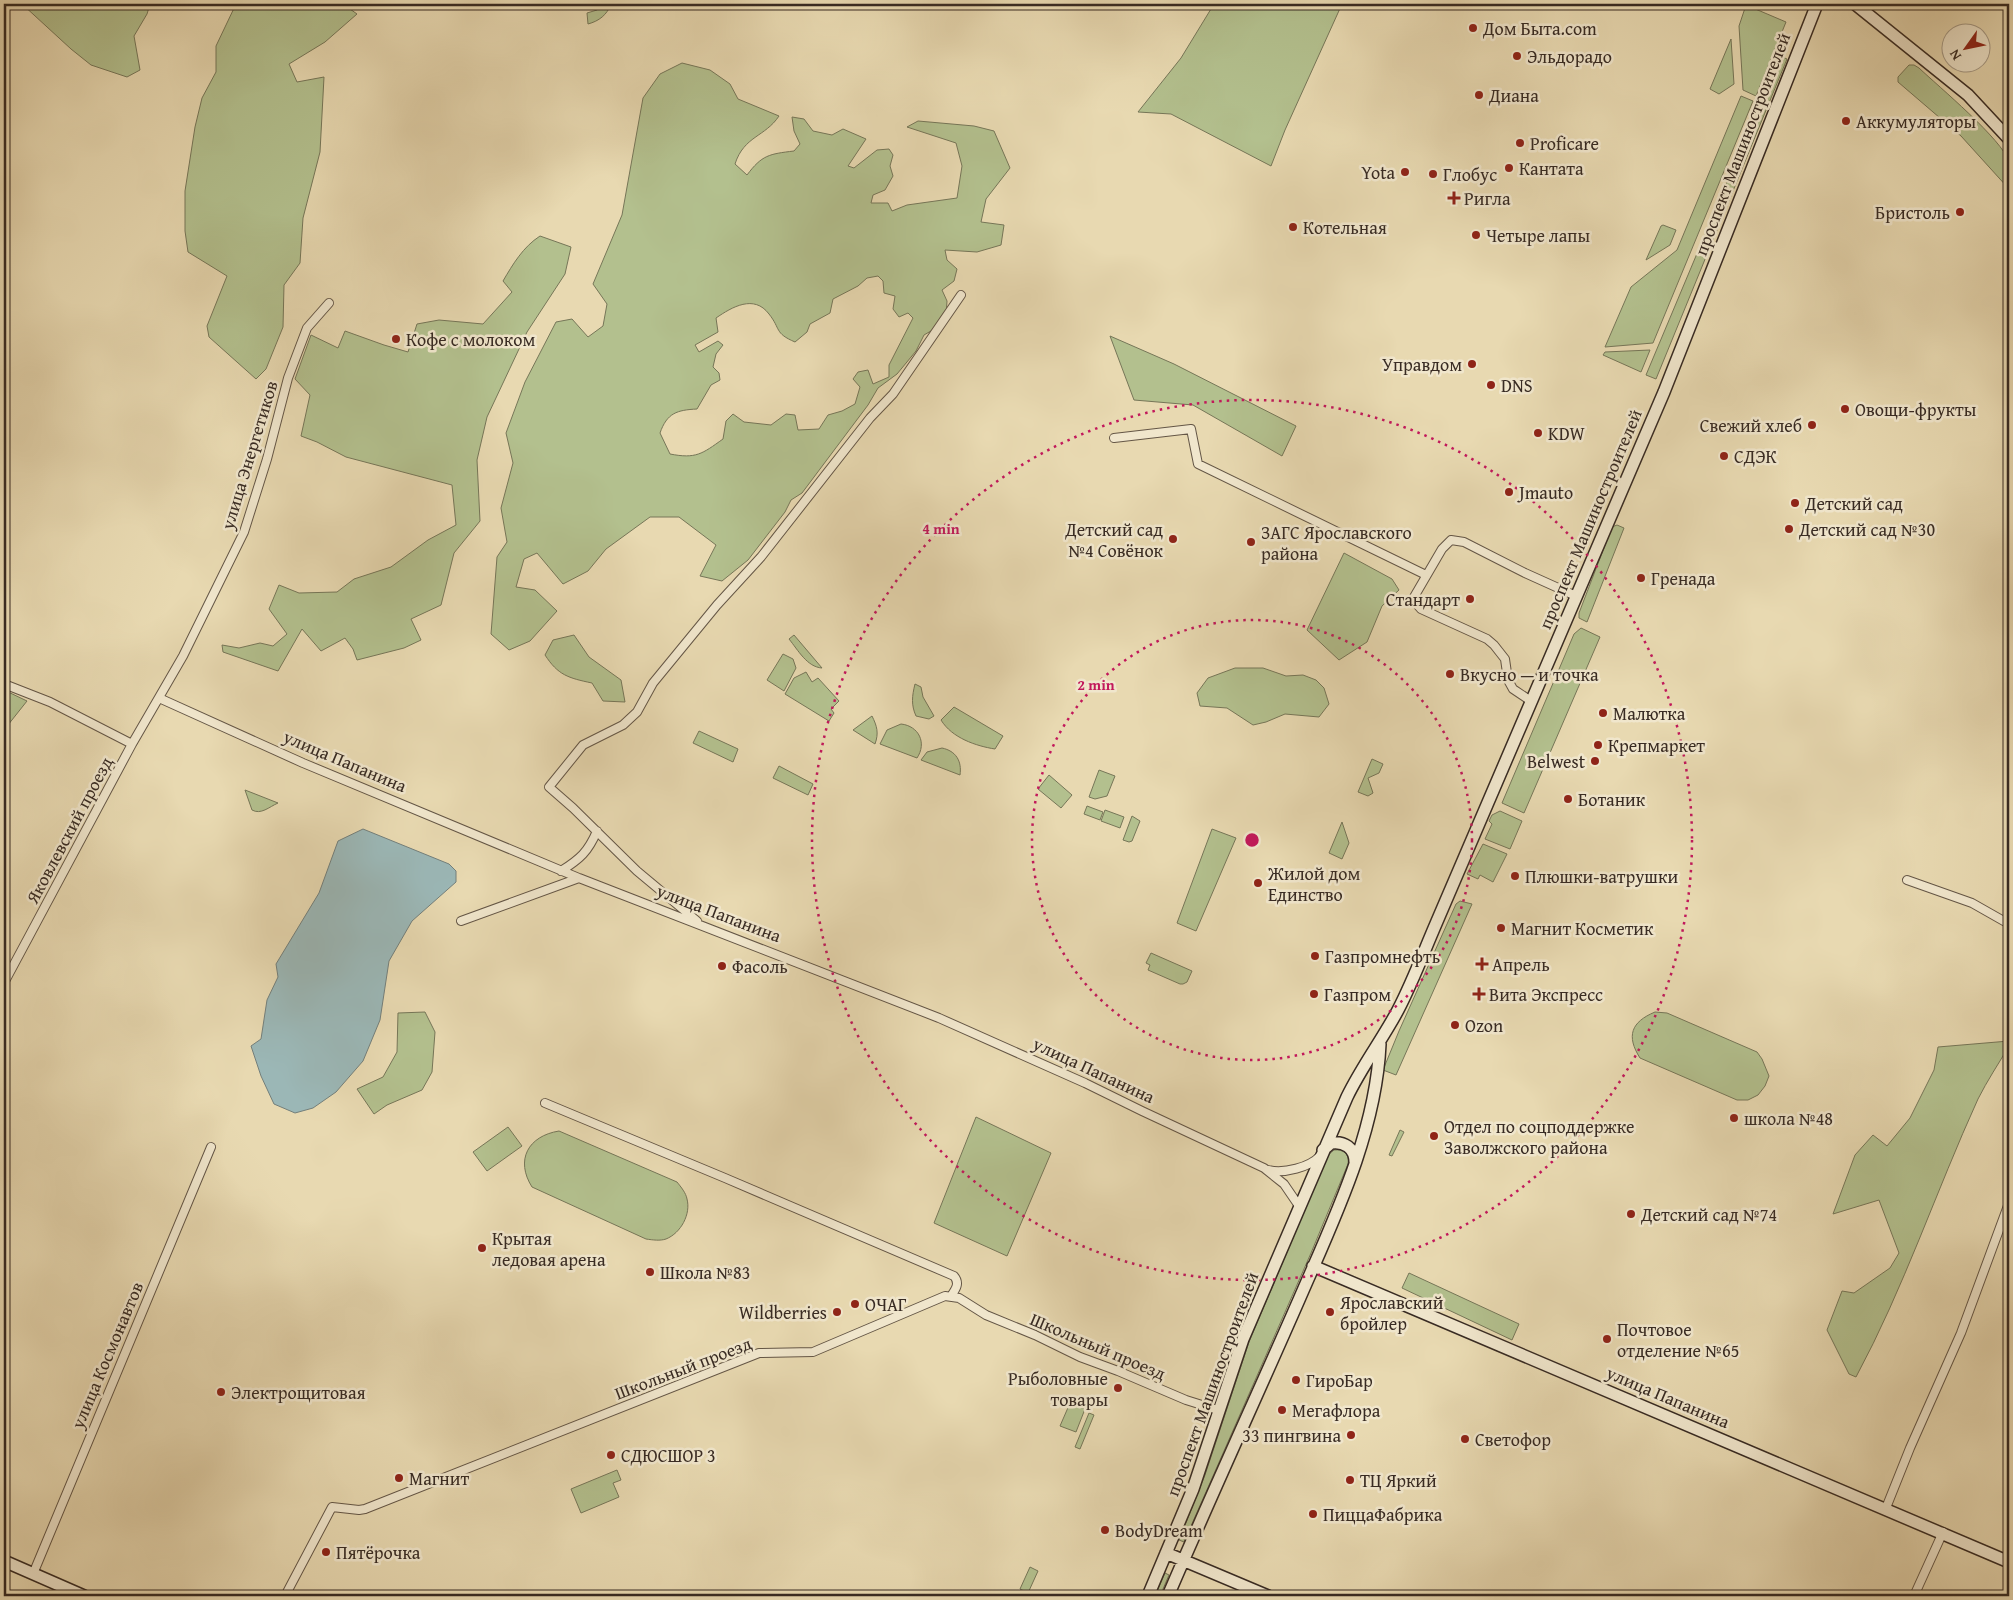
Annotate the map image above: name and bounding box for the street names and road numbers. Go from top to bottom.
street label: проспект Машиностроителей [1687,28,1797,259]
street label: улица Энергетиков [213,377,285,534]
street label: проспект Машиностроителей [1531,404,1649,633]
street label: улица Папанина [278,722,411,799]
street label: Яковлевский проезд [18,752,119,909]
street label: улица Папанина [652,876,786,949]
street label: улица Папанина [1028,1030,1160,1110]
street label: проспект Машиностроителей [1159,1268,1265,1500]
street label: улица Космонавтов [63,1277,150,1434]
street label: Школьный проезд [1026,1305,1170,1387]
street label: Школьный проезд [611,1329,756,1407]
street label: улица Папанина [1601,1358,1734,1435]

